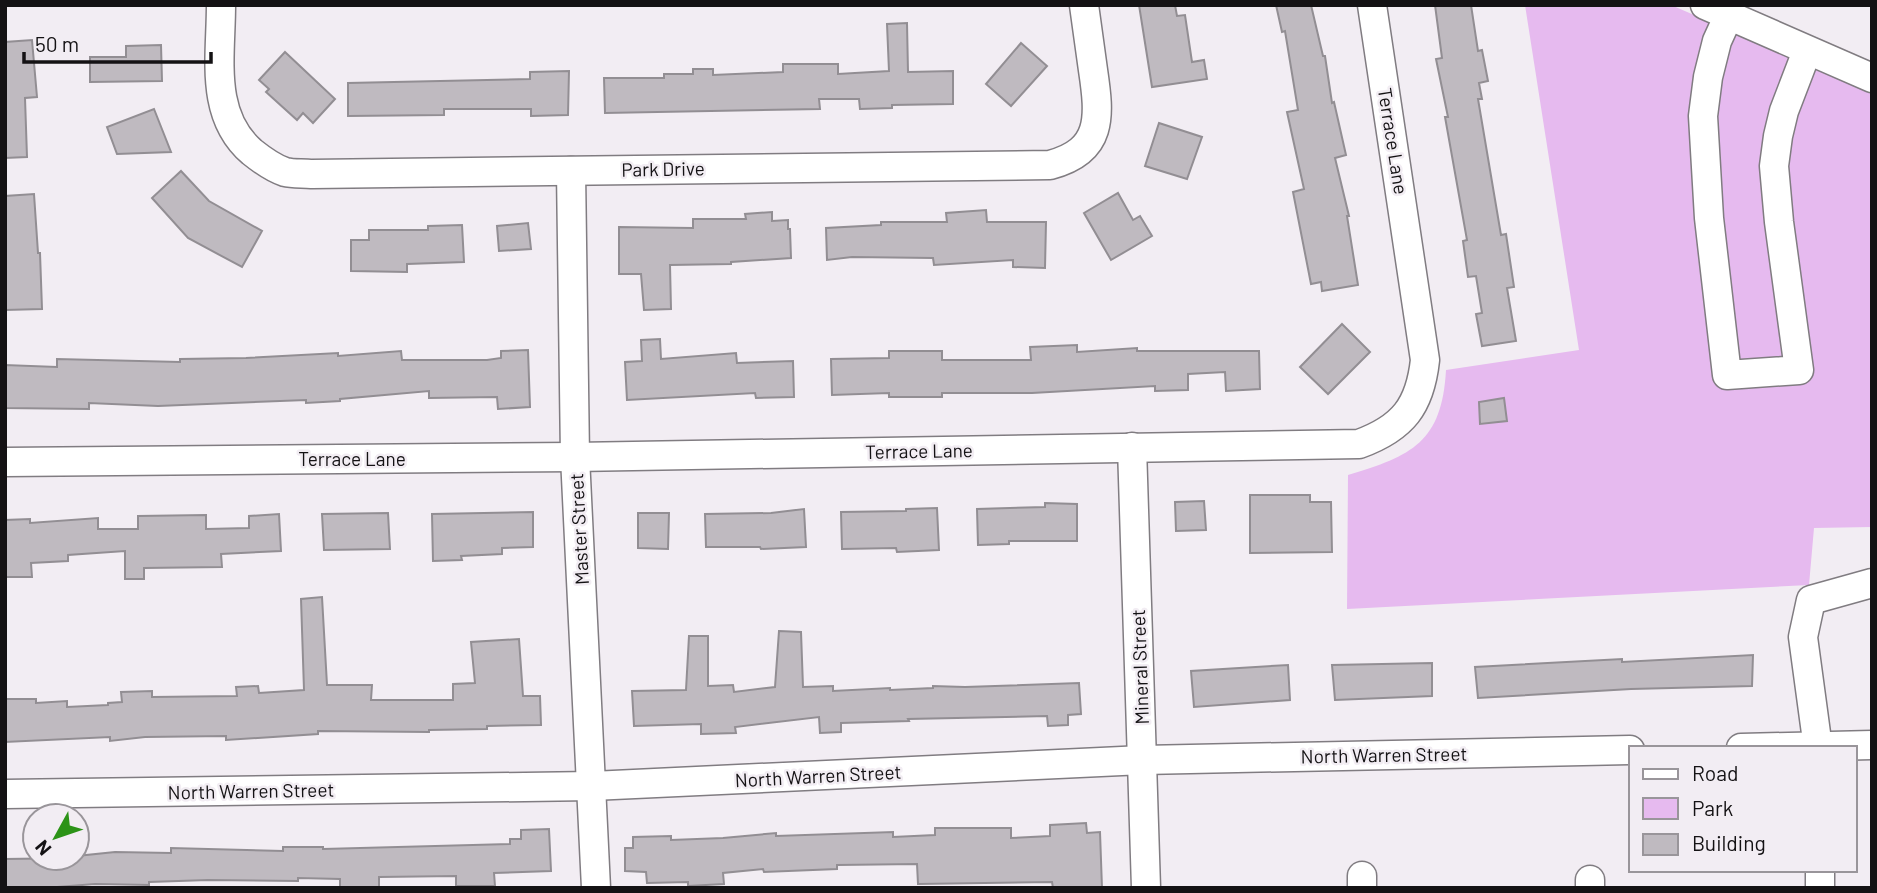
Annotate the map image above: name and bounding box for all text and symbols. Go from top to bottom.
scale bar [24,21,212,65]
text: 50 m [35,31,79,56]
street label: Terrace Lane [1374,86,1413,196]
street label: Park Drive [621,156,705,181]
street label: Terrace Lane [865,438,973,463]
street label: Terrace Lane [298,447,406,470]
street label: Master Street [564,473,593,585]
street label: Mineral Street [1126,609,1153,725]
street label: North Warren Street [1301,742,1467,767]
legend [1629,746,1856,872]
street label: North Warren Street [734,760,902,791]
text: Road [1692,760,1738,785]
street label: North Warren Street [168,778,334,803]
text: Park [1692,795,1733,820]
north arrow [21,802,91,872]
text: Building [1692,830,1766,855]
text: N [30,836,55,860]

